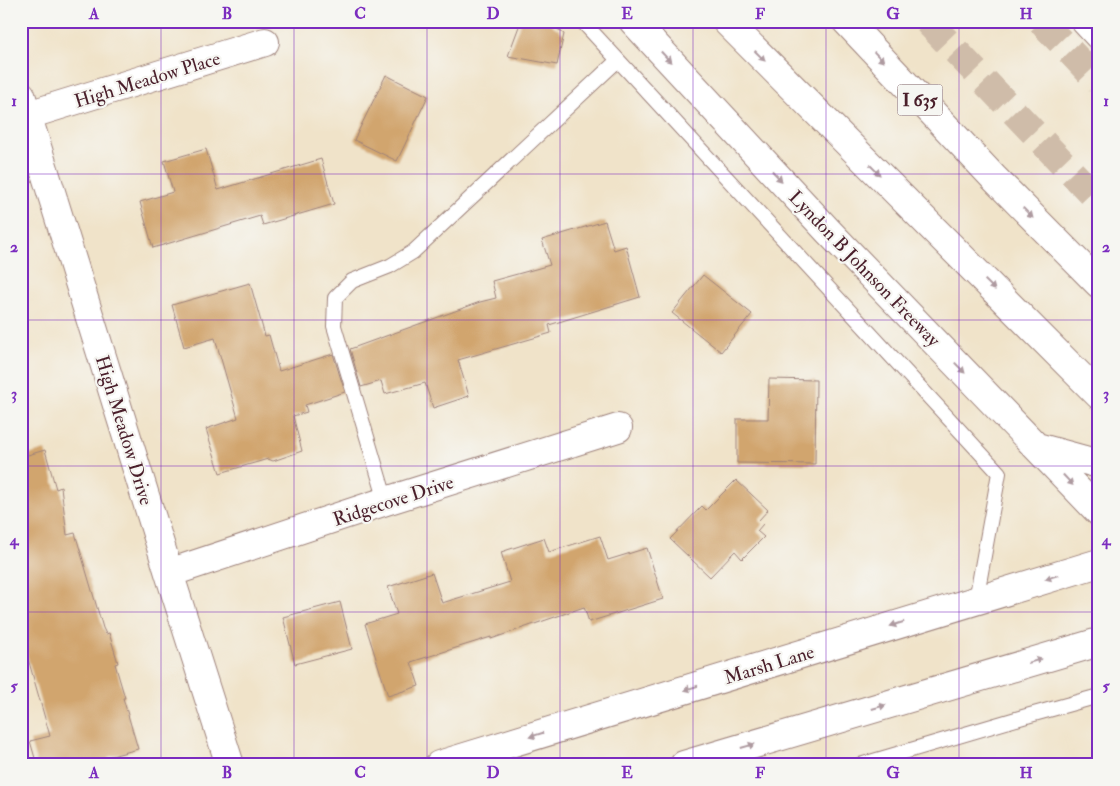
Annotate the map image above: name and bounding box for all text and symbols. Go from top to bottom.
text: A [88,4,100,24]
text: B [222,4,232,24]
text: C [354,4,366,24]
text: D [486,4,500,24]
text: E [621,4,633,24]
text: F [755,4,765,24]
text: G [886,4,900,24]
text: H [1019,4,1033,24]
street label: High Meadow Place [71,46,223,114]
one-way arrow [754,49,766,61]
one-way arrow [873,50,885,62]
one-way arrow [660,51,672,63]
road number: I 635 [898,84,942,116]
text: 1 [11,91,17,111]
text: 1 [1103,91,1109,111]
one-way arrow [869,164,881,176]
one-way arrow [771,170,783,182]
street label: Lyndon B Johnson Freeway [783,185,946,352]
one-way arrow [1022,206,1034,218]
text: 2 [10,237,18,257]
text: 2 [1102,237,1110,257]
one-way arrow [984,279,996,291]
street label: High Meadow Drive [90,352,158,508]
one-way arrow [954,362,966,374]
text: 3 [11,384,17,404]
text: 3 [1103,384,1109,404]
street label: Ridgecove Drive [330,470,457,532]
one-way arrow [1062,473,1074,485]
text: 4 [9,530,20,550]
text: 4 [1101,530,1112,550]
one-way arrow [1044,573,1059,581]
one-way arrow [889,621,904,629]
street label: Marsh Lane [721,640,817,690]
one-way arrow [1027,657,1042,665]
text: 5 [10,676,18,696]
text: 5 [1102,676,1110,696]
one-way arrow [684,684,699,692]
one-way arrow [872,703,887,711]
one-way arrow [528,732,543,740]
one-way arrow [740,742,755,750]
text: A [88,763,100,783]
text: B [222,763,232,783]
text: C [354,763,366,783]
text: D [486,763,500,783]
text: E [621,763,633,783]
text: F [755,763,765,783]
text: G [886,763,900,783]
text: H [1019,763,1033,783]

